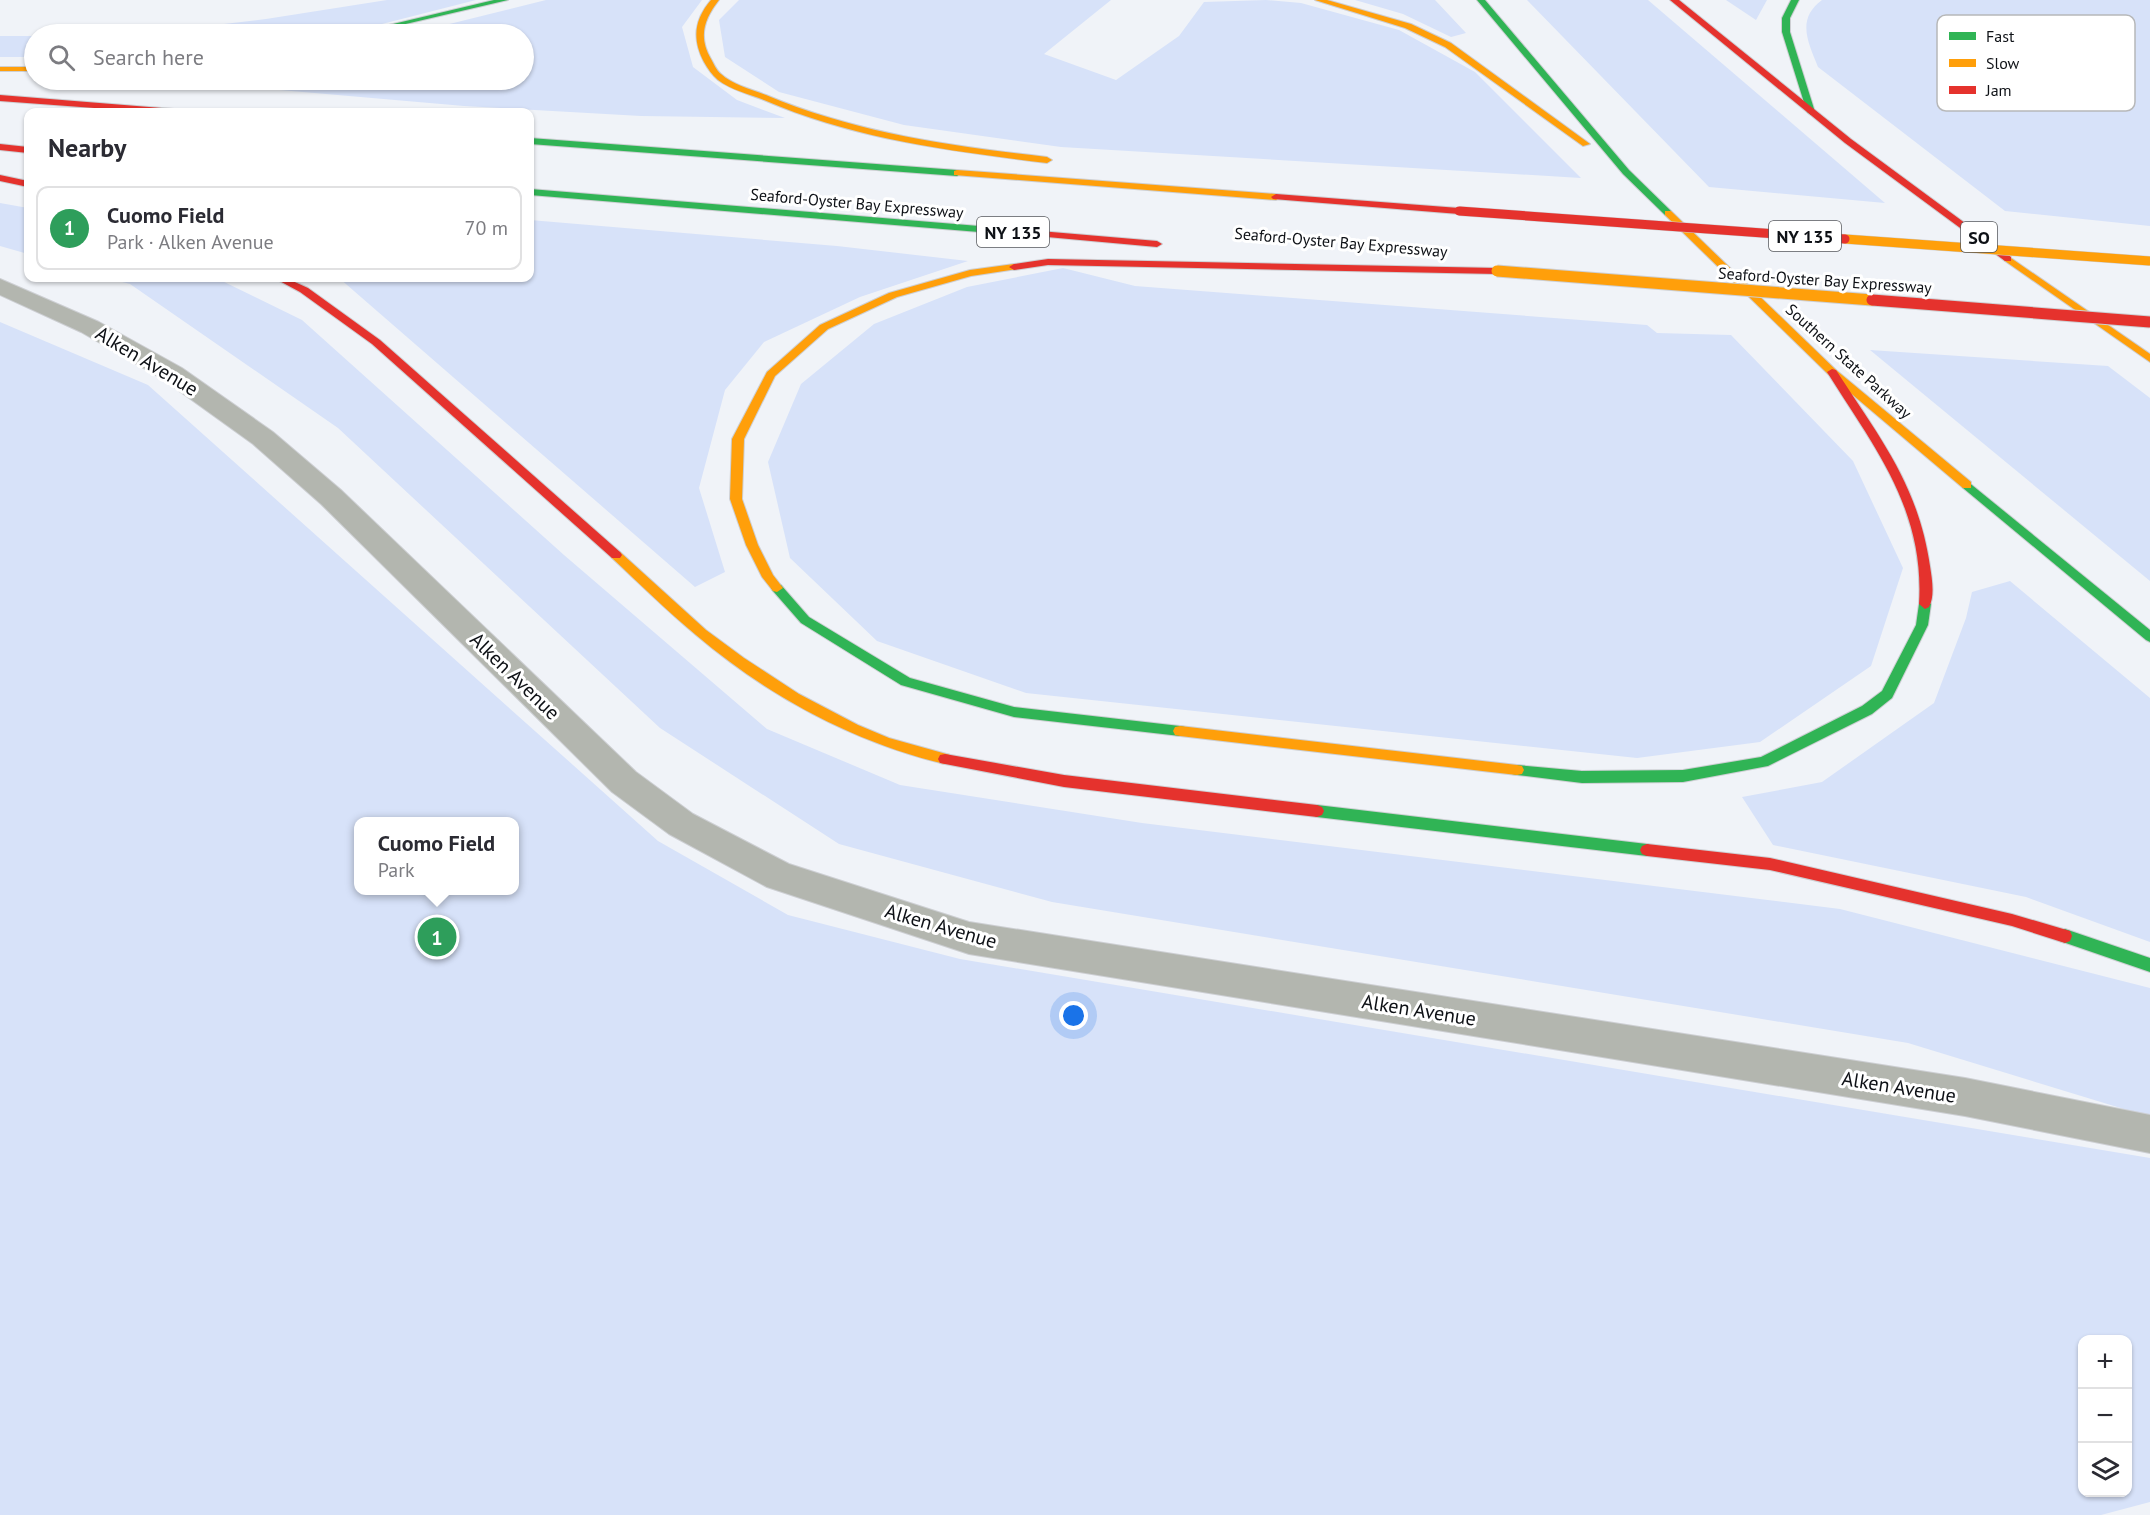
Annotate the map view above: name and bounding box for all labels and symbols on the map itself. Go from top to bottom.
legend [1937,15,2135,111]
text: Fast [1986,26,2015,46]
text: Slow [1986,53,2020,73]
text: Jam [1985,80,2012,100]
street label: Seaford-Oyster Bay Expressway [750,184,965,222]
road number: NY 135 [977,217,1049,247]
road number: NY 135 [1769,221,1841,251]
road number: SO [1961,222,1997,252]
street label: Seaford-Oyster Bay Expressway [1234,223,1449,261]
street label: Seaford-Oyster Bay Expressway [1718,263,1933,297]
street label: Southern State Parkway [1782,299,1916,423]
street label: Alken Avenue [91,320,203,402]
street label: Alken Avenue [465,627,565,725]
street label: Alken Avenue [882,898,1000,954]
pin: 1 [418,914,456,960]
street label: Alken Avenue [1360,988,1478,1032]
your location [1059,1001,1088,1030]
street label: Alken Avenue [1840,1065,1958,1109]

